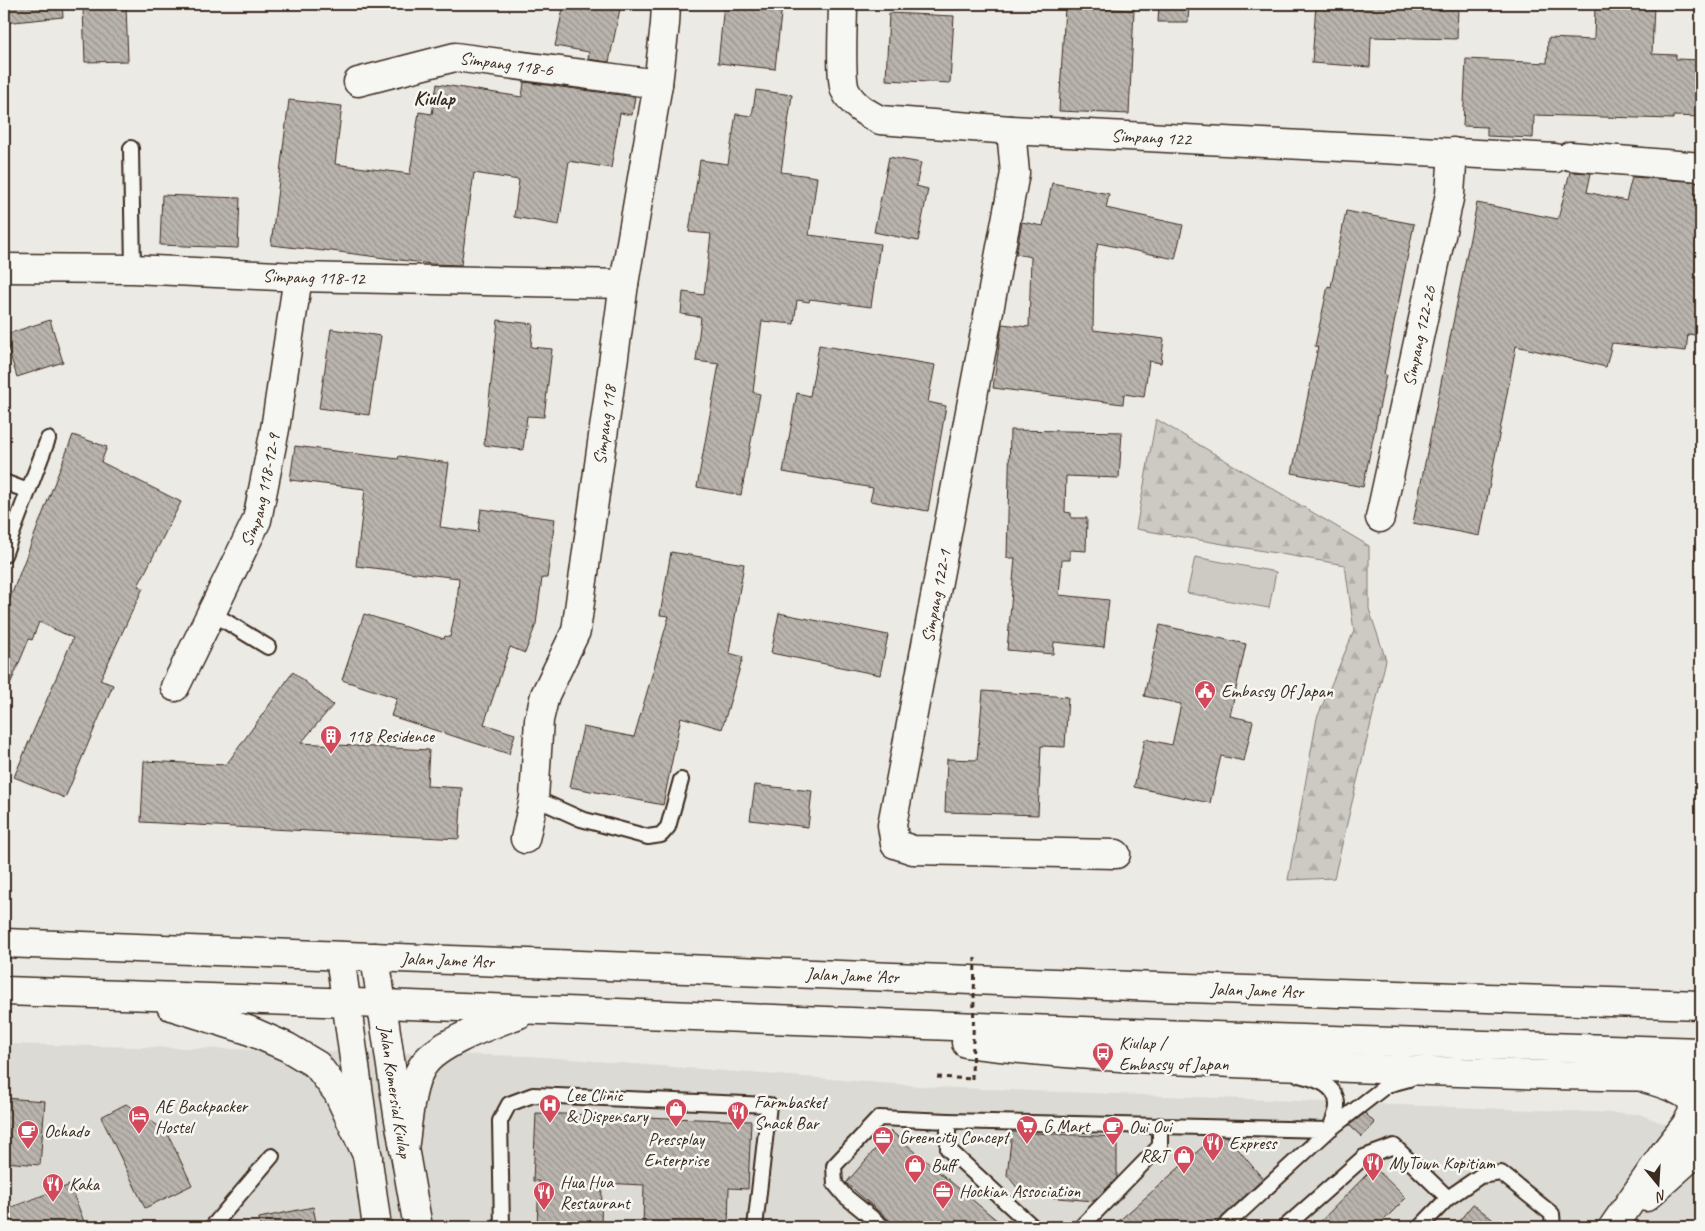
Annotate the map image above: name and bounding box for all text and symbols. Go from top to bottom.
street label: Simpang 118-6 [458,47,555,81]
district label: Kiulap [413,86,456,111]
street label: Simpang 122 [1111,124,1194,150]
street label: Simpang 118-12 [262,264,367,289]
street label: Simpang 122-26 [1398,283,1441,388]
street label: Simpang 118 [588,382,621,466]
street label: Simpang 118-12-9 [235,430,285,550]
street label: Simpang 122-1 [916,547,956,644]
public building icon: Embassy Of Japan [1193,679,1217,710]
place label: Embassy Of Japan [1221,680,1334,702]
building icon: 118 Residence [319,724,343,755]
place label: 118 Residence [347,725,435,747]
street label: Jalan Jame 'Asr [400,947,496,973]
street label: Jalan Jame 'Asr [805,963,901,988]
street label: Jalan Jame 'Asr [1209,978,1305,1003]
street label: Jalan Komersial Kiulap [374,1023,417,1161]
place label: Kiulap / Embassy of Japan [1119,1032,1230,1075]
bus stop icon: Kiulap / Embassy of Japan [1091,1041,1115,1072]
place label: Lee Clinic & Dispensary [566,1084,649,1127]
place label: Farmbasket Snack Bar [754,1091,830,1134]
hospital icon: Lee Clinic & Dispensary [538,1093,562,1124]
place label: AE Backpacker Hostel [155,1095,249,1138]
shop icon: Pressplay Enterprise [664,1097,688,1128]
restaurant icon: Farmbasket Snack Bar [726,1100,750,1131]
hotel icon: AE Backpacker Hostel [127,1104,151,1135]
supermarket icon: G Mart [1015,1114,1039,1145]
place label: G Mart [1043,1115,1091,1137]
cafe icon: Oui Oui [1101,1115,1125,1146]
place label: Oui Oui [1129,1116,1174,1138]
cafe icon: Ochado [16,1119,40,1150]
place label: Ochado [44,1120,90,1142]
office icon: Greencity Concept [871,1125,895,1156]
place label: Greencity Concept [899,1126,1012,1148]
place label: Pressplay Enterprise [644,1128,709,1171]
restaurant icon: Express [1201,1131,1225,1162]
place label: Express [1229,1132,1278,1154]
shop icon: R&T [1172,1144,1196,1175]
place label: R&T [1140,1145,1172,1167]
restaurant icon: MyTown Kopitiam [1361,1151,1385,1182]
place label: MyTown Kopitiam [1389,1152,1496,1174]
shop icon: Buff [903,1153,927,1184]
place label: Buff [931,1154,960,1176]
north arrow [1632,1158,1682,1208]
place label: Hua Hua Restaurant [560,1171,632,1214]
restaurant icon: Kaka [41,1172,65,1203]
place label: Kaka [69,1173,101,1195]
office icon: Hockian Association [931,1179,955,1210]
restaurant icon: Hua Hua Restaurant [532,1180,556,1211]
place label: Hockian Association [959,1180,1081,1202]
text: N [1653,1186,1669,1206]

